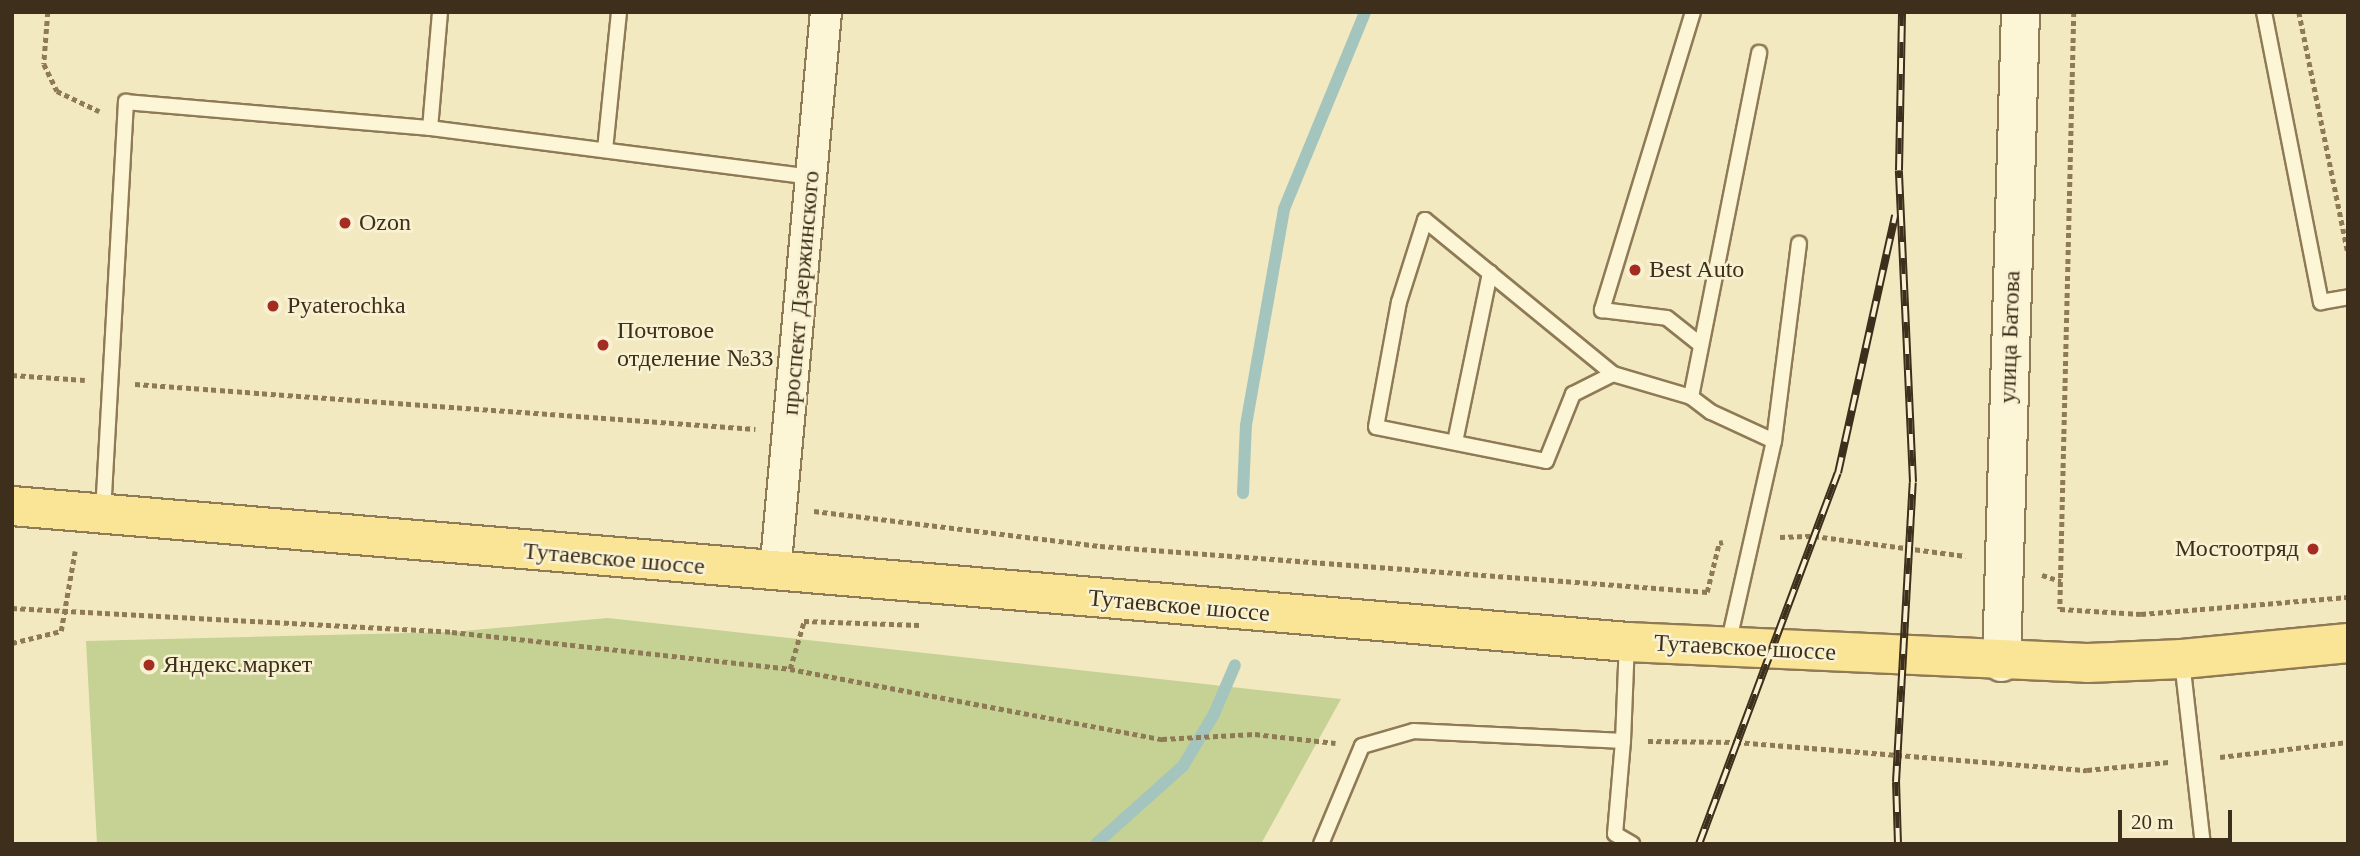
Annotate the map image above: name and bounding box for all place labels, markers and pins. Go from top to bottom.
place label: Ozon [359,209,411,237]
marker: Ozon [337,215,353,231]
place label: Best Auto [1649,256,1746,284]
marker: Best Auto [1627,262,1643,278]
place label: Pyaterochka [287,292,406,320]
marker: Pyaterochka [265,298,281,314]
place label: Почтовое отделение №33 [617,317,774,373]
marker: Почтовое отделение №33 [595,337,611,353]
place label: Мостоотряд [2175,535,2299,563]
marker: Мостоотряд [2305,541,2321,557]
place label: Яндекс.маркет [163,651,312,679]
marker: Яндекс.маркет [141,657,157,673]

